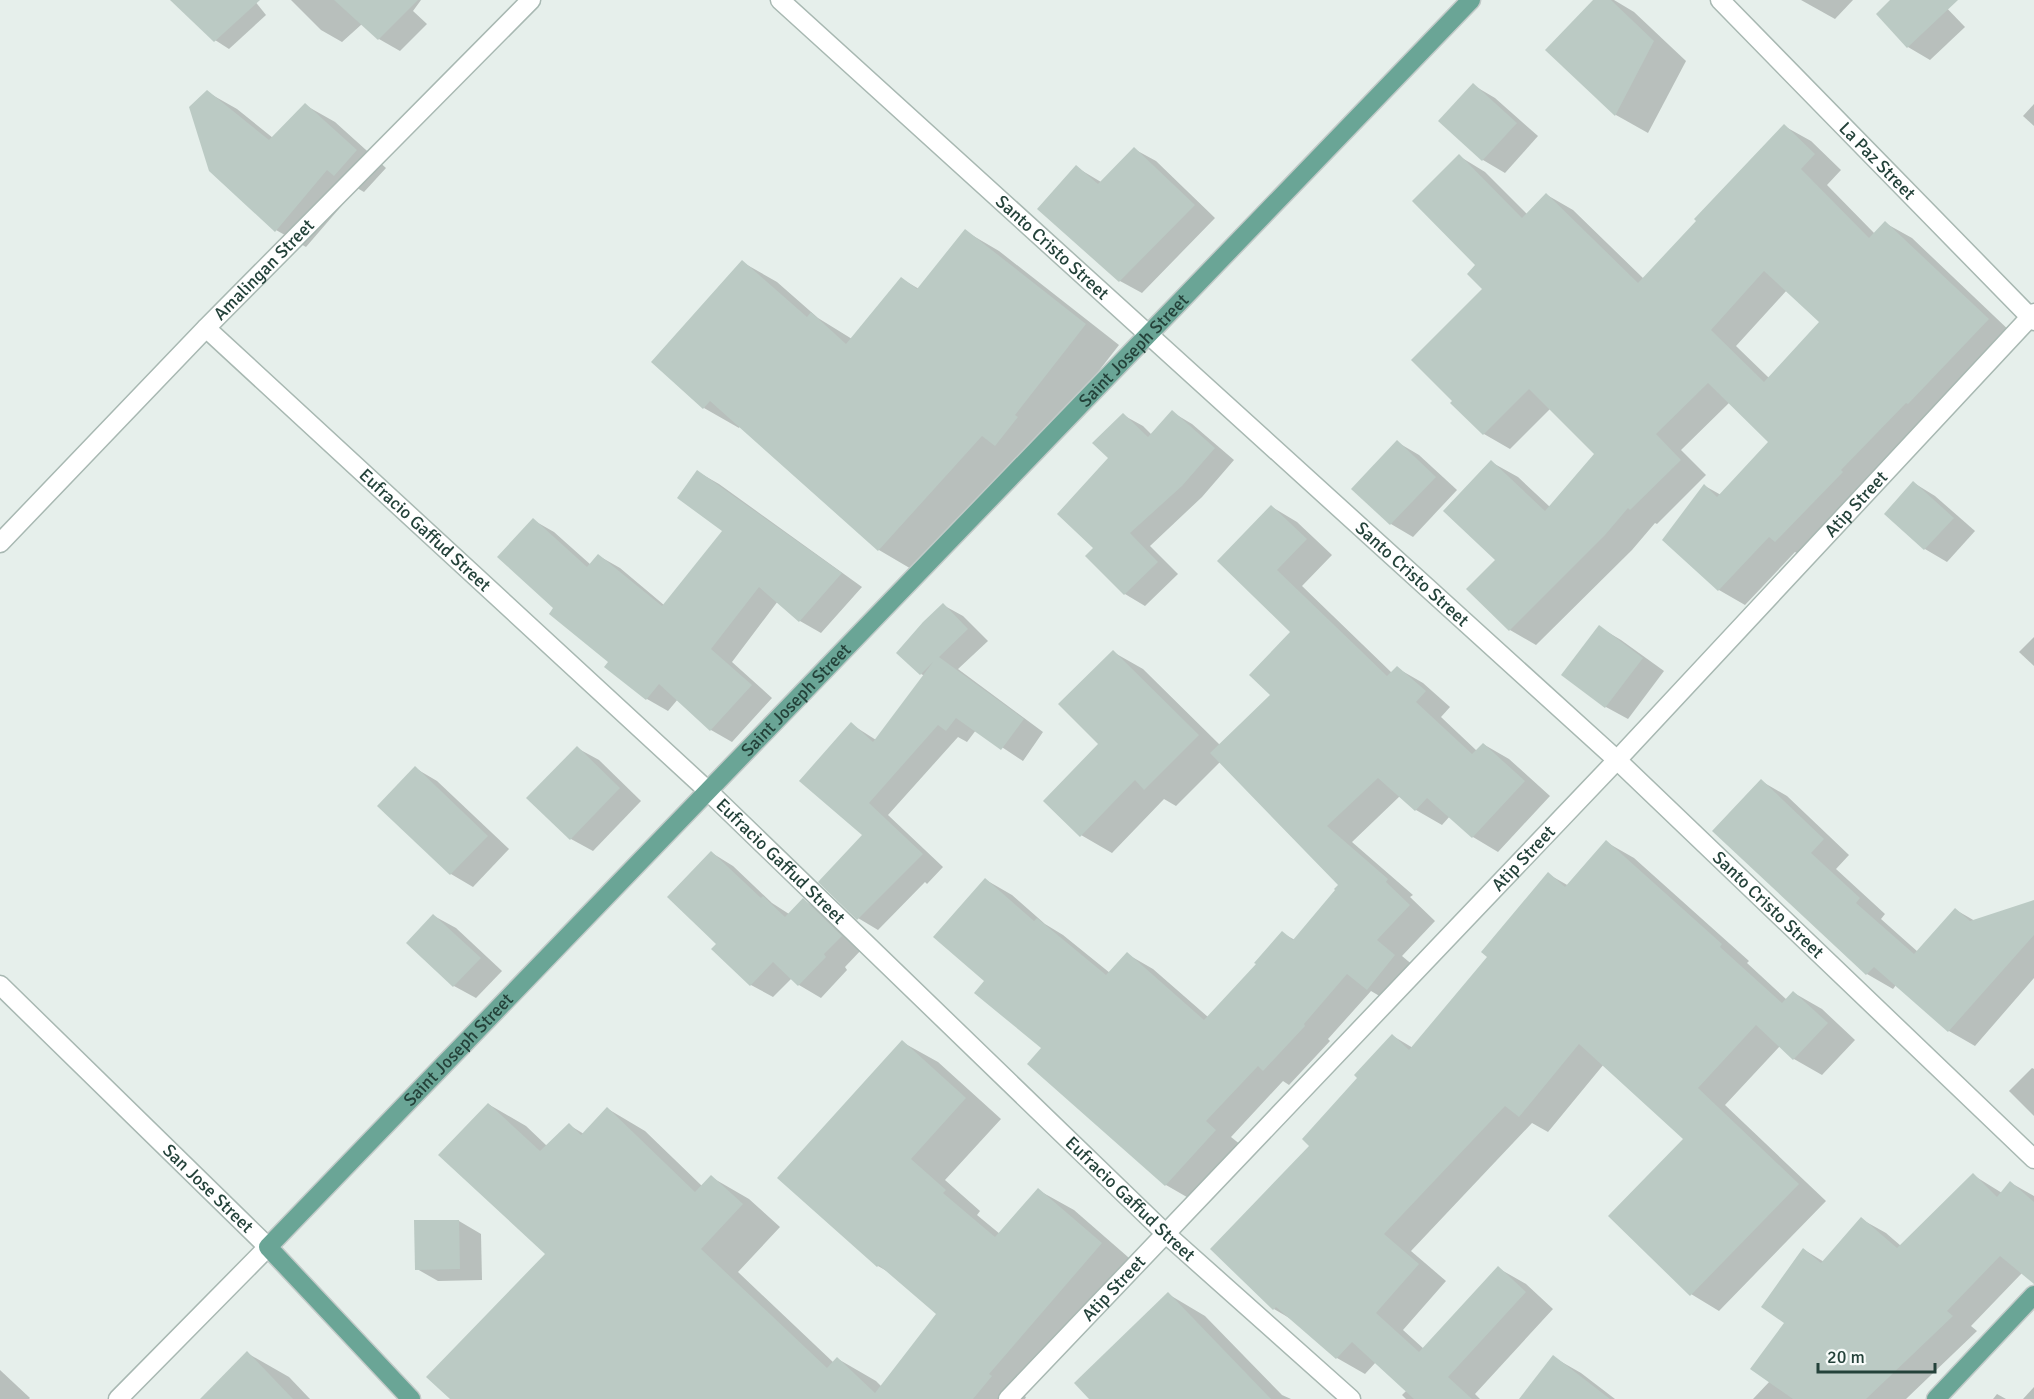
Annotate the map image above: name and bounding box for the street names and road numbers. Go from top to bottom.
street label: La Paz Street [1834,117,1920,204]
street label: Santo Cristo Street [991,190,1114,304]
street label: Amalingan Street [209,214,319,325]
street label: Saint Joseph Street [1074,289,1193,412]
street label: Eufracio Gaffud Street [355,464,495,596]
street label: Atip Street [1820,466,1892,542]
street label: Santo Cristo Street [1351,517,1474,631]
street label: Saint Joseph Street [736,639,856,761]
street label: Eufracio Gaffud Street [711,794,850,929]
street label: Atip Street [1487,821,1560,896]
street label: Santo Cristo Street [1708,847,1828,963]
street label: Saint Joseph Street [399,988,518,1111]
street label: Eufracio Gaffud Street [1061,1132,1200,1266]
street label: San Jose Street [158,1139,258,1238]
street label: Atip Street [1077,1251,1150,1326]

